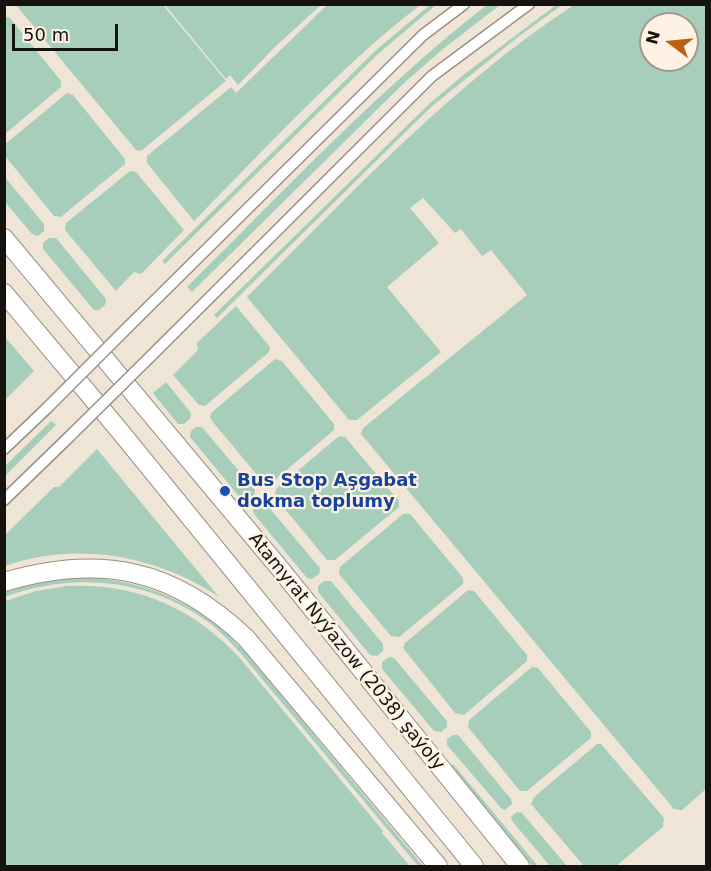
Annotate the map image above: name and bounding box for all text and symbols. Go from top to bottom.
scale bar [15,12,122,50]
north arrow [639,12,699,72]
text: 50 m [23,24,69,45]
text: N [642,28,664,47]
place label: Bus Stop Aşgabat dokma toplumy [237,470,417,512]
marker: Bus Stop Aşgabat dokma toplumy [218,484,232,498]
street label: Atamyrat Nyýazow (2038) şaýoly [243,529,449,775]

